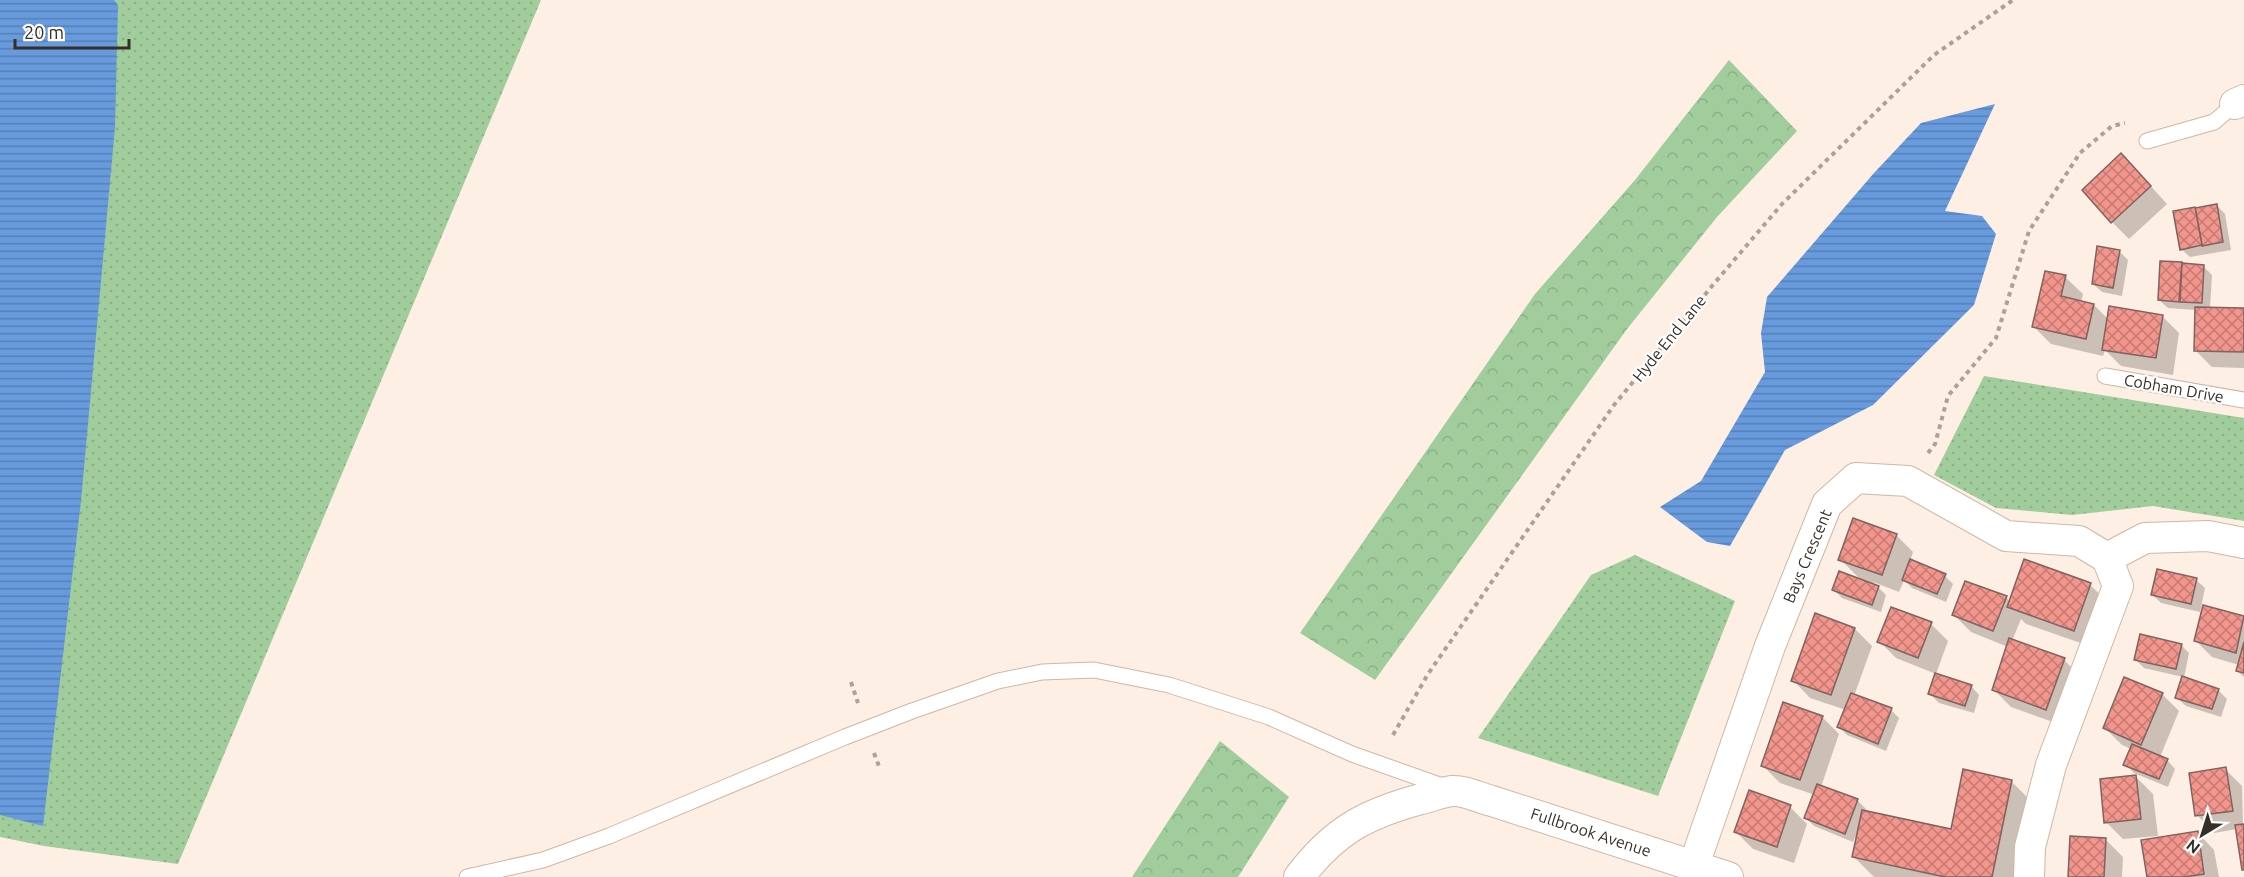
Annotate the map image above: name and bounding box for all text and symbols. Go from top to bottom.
scale bar [15,12,129,50]
text: 20 m [24,22,64,42]
street label: Hyde End Lane [1629,291,1709,385]
street label: Cobham Drive [2123,370,2225,406]
street label: Bays Crescent [1779,506,1835,606]
street label: Fullbrook Avenue [1529,804,1653,860]
north arrow [2172,805,2232,865]
text: N [2183,836,2203,858]

